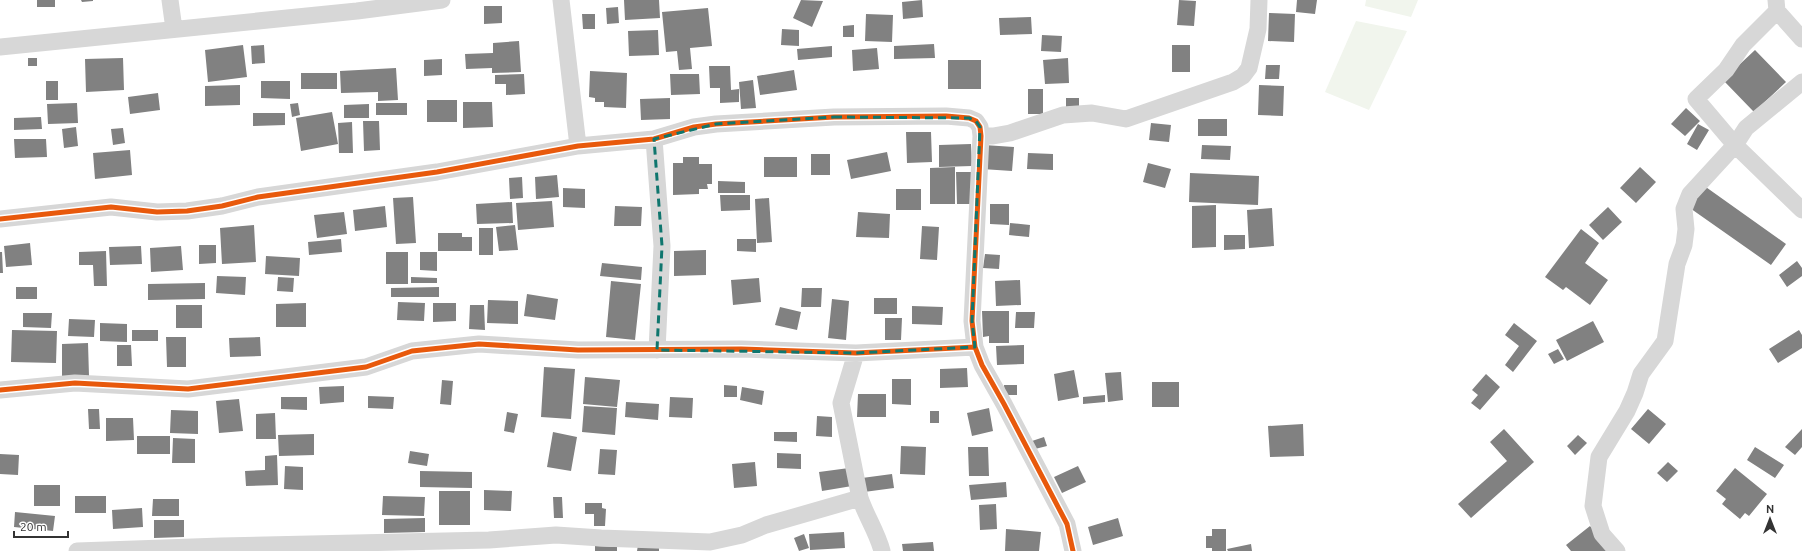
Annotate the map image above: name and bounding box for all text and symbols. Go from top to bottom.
north arrow [1750,499,1790,539]
text: N [1766,503,1774,515]
scale bar [14,513,68,539]
text: 20 m [20,520,47,533]

